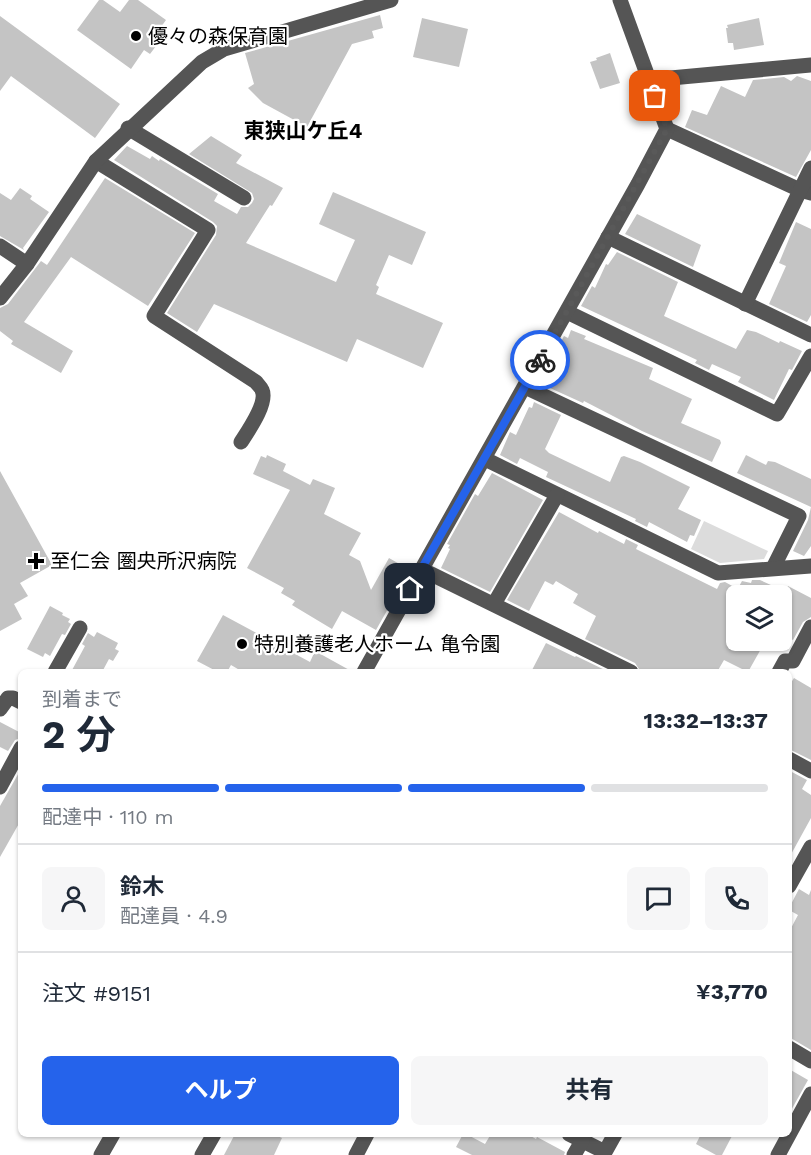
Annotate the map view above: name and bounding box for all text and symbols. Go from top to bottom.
place label: 優々の森保育園 [148,24,288,48]
marker: 優々の森保育園 [129,29,143,43]
pin [629,70,680,121]
icon: bag [638,79,671,112]
district label: 東狭山ケ丘4 [244,118,362,143]
courier [510,330,570,390]
icon: bike [524,344,557,377]
place label: 至仁会 圏央所沢病院 [50,549,237,573]
marker: 至仁会 圏央所沢病院 [27,552,45,570]
pin [384,563,435,614]
icon: home [393,572,426,605]
map controls [726,585,792,651]
button: layers [726,585,792,651]
place label: 特別養護老人ホーム 亀令園 [254,632,500,656]
marker: 特別養護老人ホーム 亀令園 [235,637,249,651]
text: 到着まで [42,687,122,711]
text: 13:32–13:37 [644,708,768,733]
text: 2 分 [42,712,115,757]
text: 配達中 · 110 m [42,805,174,829]
button: person [42,867,105,930]
button: chat [627,867,690,930]
button: phone [705,867,768,930]
text: 鈴木 [120,874,164,899]
text: 配達員 · 4.9 [120,904,228,928]
text: ¥3,770 [696,979,768,1004]
text: 注文 #9151 [42,981,151,1006]
button: ヘルプ [42,1056,399,1125]
button: 共有 [411,1056,768,1125]

